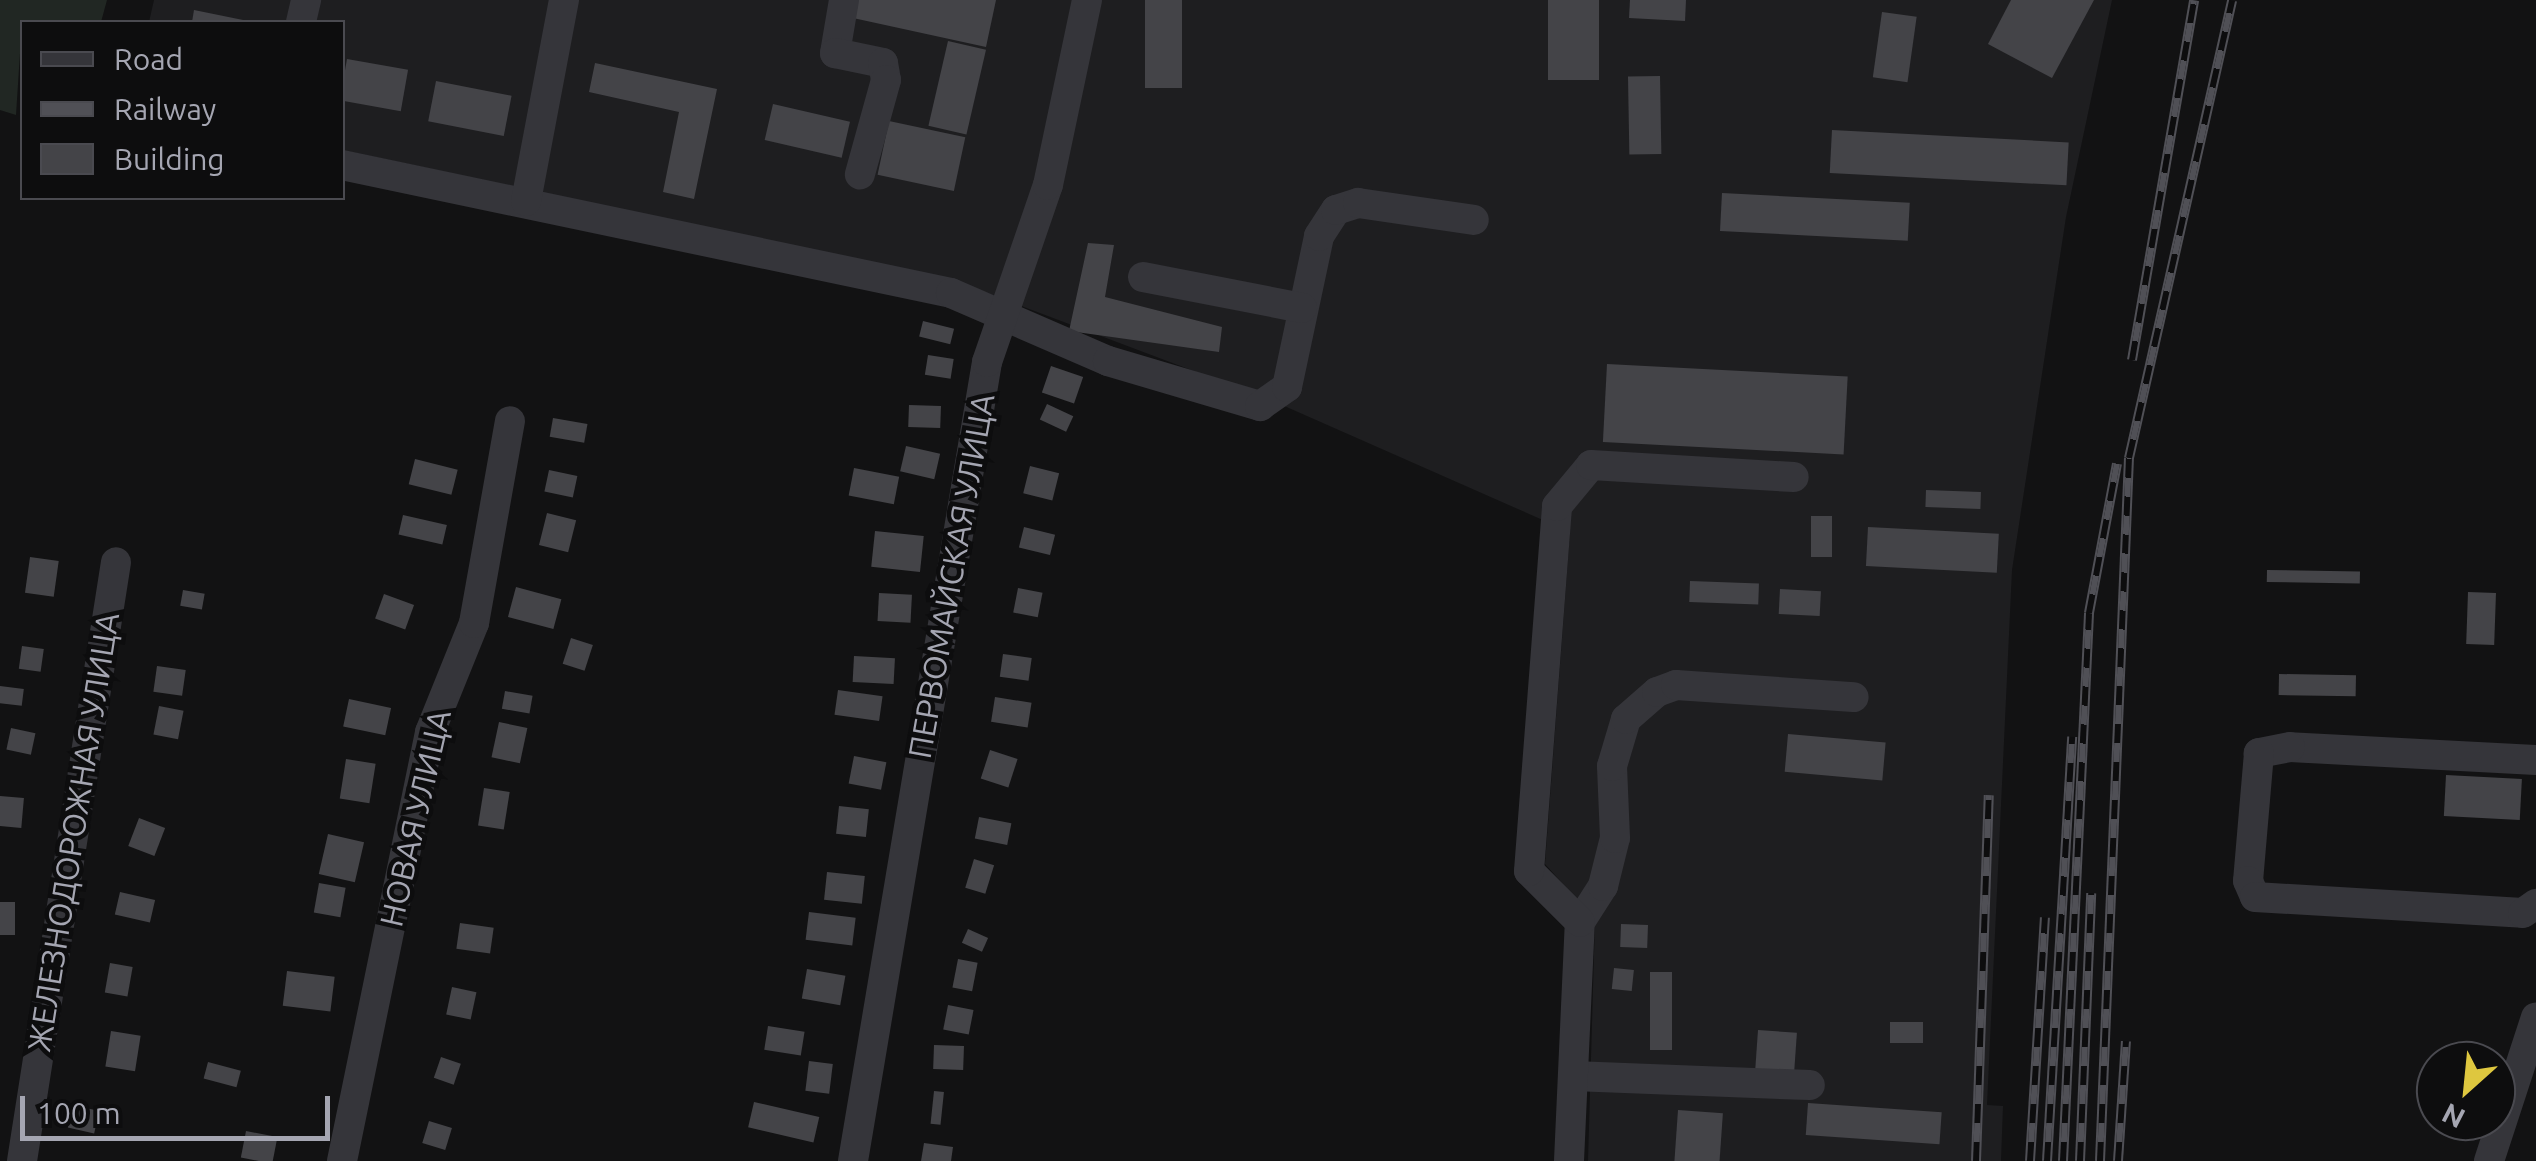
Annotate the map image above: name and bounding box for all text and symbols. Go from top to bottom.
legend [20,20,345,200]
text: Road [114,42,183,76]
text: Railway [114,92,216,126]
text: Building [114,142,225,176]
street label: ПЕРВОМАЙСКАЯ УЛИЦА [900,391,1002,761]
street label: ЖЕЛЕЗНОДОРОЖНАЯ УЛИЦА [19,610,127,1054]
street label: НОВАЯ УЛИЦА [371,706,459,930]
north arrow [2416,1041,2516,1141]
scale bar [25,1076,335,1138]
text: 100 m [37,1096,121,1130]
text: N [2437,1098,2469,1135]

